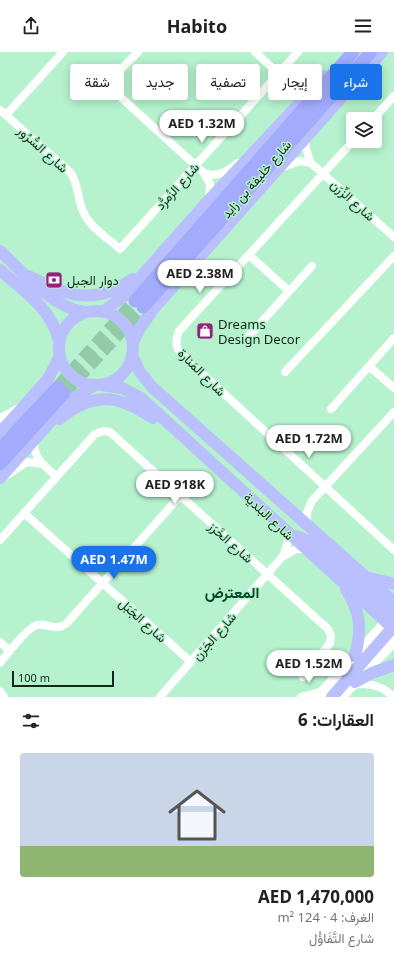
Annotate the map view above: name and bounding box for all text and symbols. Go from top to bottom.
text: Habito [167,14,227,38]
icon: share [20,15,42,37]
icon: menu [352,15,374,37]
chip: شقة [70,64,124,100]
chip: جديد [132,64,188,100]
chip: تصفية [196,64,260,100]
chip: إيجار [268,64,322,100]
chip: شراء [330,64,382,100]
pin: AED 1.32M [156,110,248,144]
map controls [346,112,382,148]
button: layers [346,112,382,148]
text: AED 1.32M [168,114,236,132]
street label: شارع السُّرُور [12,121,72,177]
street label: شارع خليفة بن زايد [217,136,296,222]
street label: شارع الزُمرُّد [151,159,204,214]
street label: شارع الزِّرَن [326,175,379,225]
pin: AED 2.38M [154,260,246,294]
text: AED 2.38M [166,264,234,282]
bank icon: دوار الجبل [44,270,64,290]
place label: دوار الجبل [67,271,119,289]
place label: Dreams Design Decor [218,315,301,348]
shop icon: Dreams Design Decor [195,321,215,341]
street label: شارع المَنارة [173,344,230,401]
pin: AED 1.72M [263,425,355,459]
text: AED 1.72M [275,429,343,447]
pin: AED 918K [134,471,216,505]
text: AED 918K [145,475,205,493]
street label: شارع البلدية [239,488,298,545]
street label: شارع الخَرَز [203,516,257,568]
pin: AED 1.47M [68,546,160,580]
text: AED 1.47M [80,550,148,568]
district label: المعترض [205,582,259,602]
street label: شارع الجَبَل [115,594,171,647]
street label: شارع الجَرْن [188,608,241,665]
pin: AED 1.52M [263,650,355,684]
text: AED 1.52M [275,654,343,672]
scale bar [12,669,114,688]
text: 100 m [18,670,50,685]
text: العقارات: 6 [298,708,374,731]
icon: filters [20,710,42,732]
icon: home [161,779,233,851]
text: AED 1,470,000 [258,885,374,908]
text: الغرف: 4 · 124 m² [277,908,374,926]
text: شارع التَّفَاؤُل [309,929,374,947]

